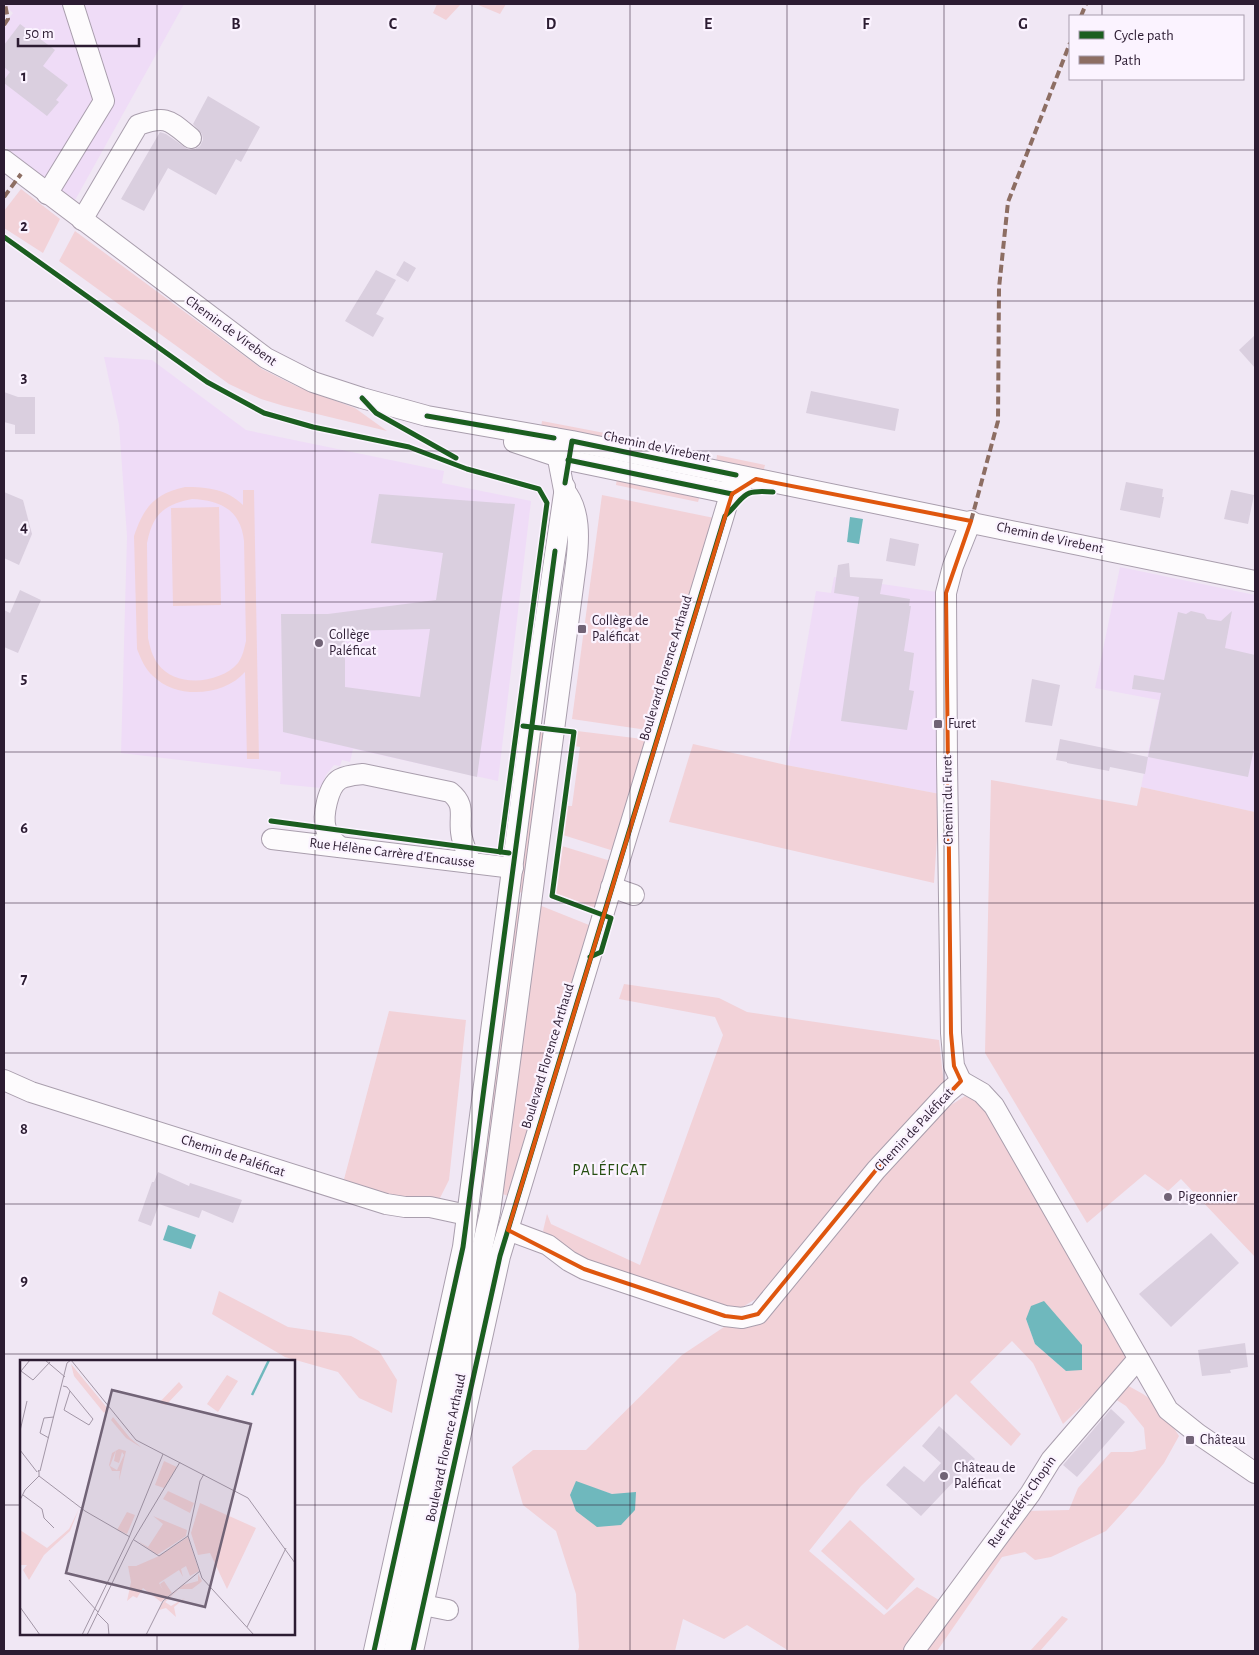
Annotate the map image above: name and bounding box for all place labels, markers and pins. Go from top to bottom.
place label: Collège de Paléficat [592,614,648,644]
marker: Collège de Paléficat [576,623,588,635]
place label: Collège Paléficat [329,628,377,658]
marker: Collège Paléficat [313,637,325,649]
place label: Furet [948,717,976,731]
marker: Furet [932,718,944,730]
place label: Pigeonnier [1178,1190,1238,1204]
marker: Pigeonnier [1162,1191,1174,1203]
place label: Château [1200,1433,1245,1447]
marker: Château [1184,1434,1196,1446]
place label: Château de Paléficat [954,1461,1015,1491]
marker: Château de Paléficat [938,1470,950,1482]

